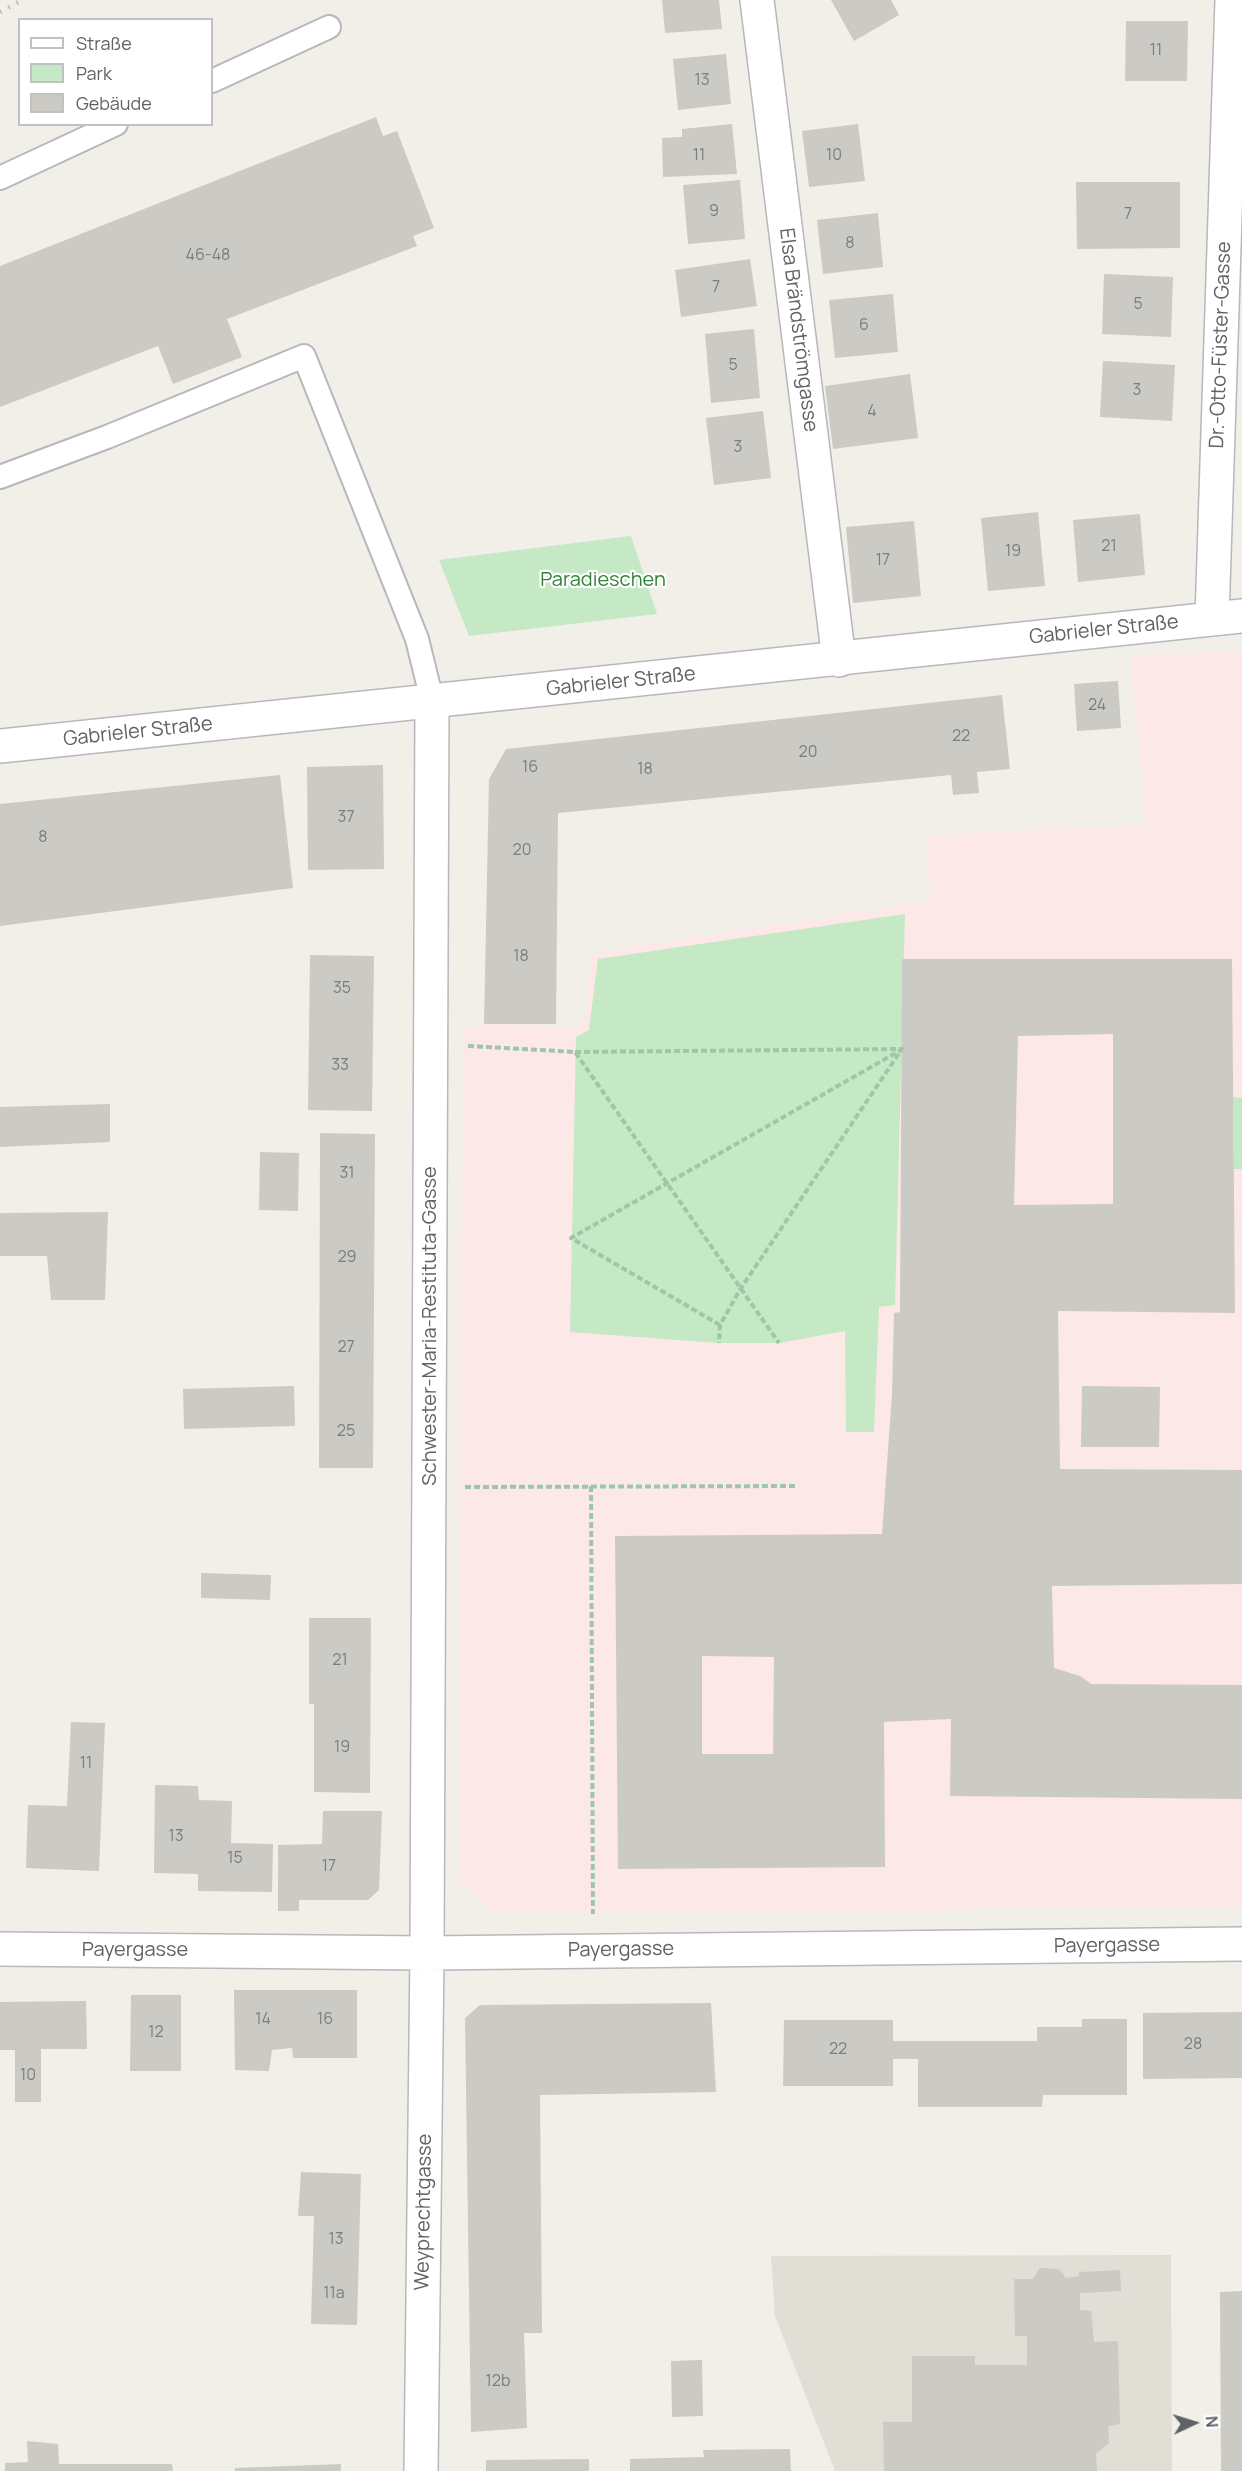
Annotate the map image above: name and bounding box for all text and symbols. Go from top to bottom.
legend [18,18,213,126]
text: Straße [76,31,132,55]
house number: 11 [1150,41,1162,61]
text: Park [76,61,112,85]
house number: 13 [694,71,710,91]
text: Gebäude [76,91,152,115]
house number: 11 [693,146,705,166]
house number: 10 [826,146,842,166]
house number: 9 [709,202,719,222]
house number: 7 [1124,205,1132,225]
street label: Elsa Brändströmgasse [774,227,822,433]
house number: 8 [845,234,855,254]
street label: Dr.-Otto-Füster-Gasse [1205,241,1237,449]
house number: 46-48 [186,246,230,266]
house number: 7 [712,278,720,298]
house number: 5 [1133,295,1143,315]
house number: 6 [859,316,869,336]
house number: 5 [728,356,738,376]
house number: 3 [1133,381,1141,401]
house number: 4 [867,402,877,422]
house number: 3 [734,438,742,458]
house number: 21 [1101,537,1117,557]
house number: 19 [1005,542,1021,562]
house number: 17 [876,551,890,571]
park label: Paradieschen [540,568,666,592]
street label: Gabrieler Straße [1028,610,1180,650]
street label: Gabrieler Straße [545,662,697,702]
house number: 24 [1088,696,1106,716]
street label: Gabrieler Straße [62,712,214,752]
house number: 22 [952,727,970,747]
house number: 20 [799,743,817,763]
house number: 16 [522,758,538,778]
house number: 18 [637,760,653,780]
house number: 37 [338,808,354,828]
house number: 8 [38,828,48,848]
house number: 20 [513,841,531,861]
house number: 18 [513,947,529,967]
house number: 35 [333,979,351,999]
house number: 33 [331,1056,349,1076]
house number: 31 [339,1164,355,1184]
street label: Schwester-Maria-Restituta-Gasse [418,1166,442,1486]
house number: 29 [337,1248,357,1268]
house number: 27 [337,1338,355,1358]
house number: 25 [337,1422,355,1442]
house number: 21 [332,1651,348,1671]
house number: 19 [334,1738,350,1758]
house number: 11 [80,1754,92,1774]
house number: 13 [168,1827,184,1847]
house number: 15 [227,1849,243,1869]
house number: 17 [322,1857,336,1877]
street label: Payergasse [1054,1933,1160,1959]
street label: Payergasse [568,1937,674,1963]
street label: Payergasse [82,1938,188,1962]
house number: 14 [255,2010,271,2030]
house number: 16 [317,2010,333,2030]
house number: 12 [148,2023,164,2043]
house number: 28 [1184,2035,1202,2055]
house number: 22 [829,2040,847,2060]
house number: 10 [20,2066,36,2086]
street label: Weyprechtgasse [411,2133,437,2291]
house number: 13 [328,2230,344,2250]
house number: 11a [323,2284,345,2304]
house number: 12b [486,2372,510,2392]
north arrow [1164,2393,1224,2453]
text: N [1201,2415,1223,2428]

